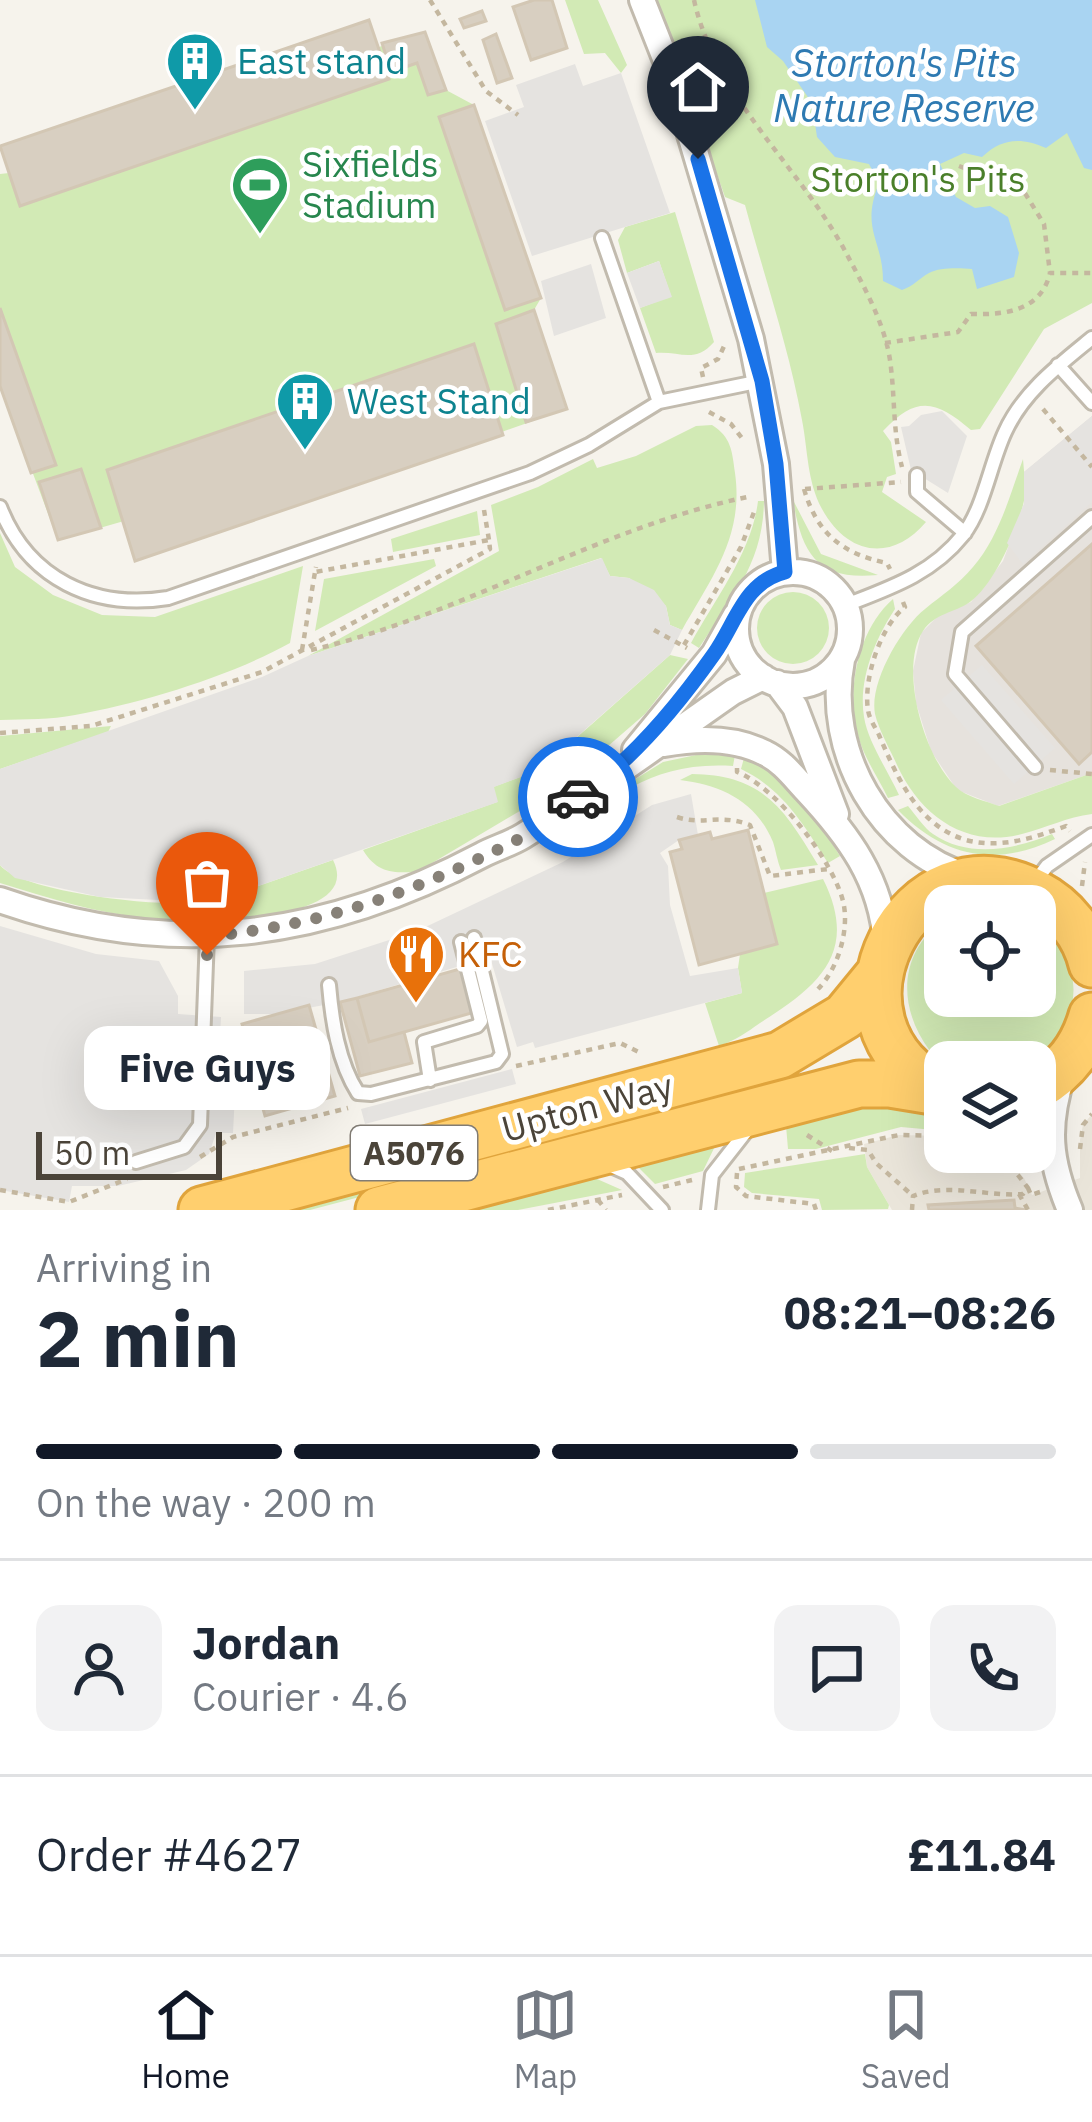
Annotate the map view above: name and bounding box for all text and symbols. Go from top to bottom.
building icon: East stand [164,30,226,112]
pin [647,36,749,159]
place label: East stand [237,37,406,84]
water label: Storton's Pits Nature Reserve [773,37,1035,133]
icon: home [665,54,731,120]
place label: Sixfields Stadium [302,140,439,228]
sports icon: Sixfields Stadium [229,154,291,236]
park label: Storton's Pits [810,155,1026,202]
building icon: West Stand [274,370,336,452]
place label: West Stand [347,377,531,424]
courier [518,737,638,857]
icon: car [545,764,611,830]
pin [156,832,258,955]
icon: bag [174,850,240,916]
map controls [924,885,1056,1173]
button: locate [924,885,1056,1017]
restaurant icon: KFC [385,923,447,1005]
place label: KFC [458,930,523,977]
callout: Five Guys [84,1027,330,1111]
button: layers [924,1041,1056,1173]
text: Five Guys [118,1042,296,1093]
street label: Upton Way [496,1061,678,1152]
scale bar [36,1126,222,1179]
road number: A5076 [351,1126,477,1180]
text: 50 m [54,1131,130,1174]
text: Arriving in [36,1242,212,1293]
text: 08:21–08:26 [784,1283,1056,1341]
text: 2 min [36,1287,240,1388]
text: On the way · 200 m [36,1477,376,1528]
button: person [36,1605,162,1731]
button: chat [774,1605,900,1731]
button: phone [930,1605,1056,1731]
text: Jordan [192,1613,340,1671]
text: Courier · 4.6 [192,1671,409,1722]
text: Order #4627 [36,1825,302,1883]
text: £11.84 [908,1825,1056,1883]
tab: Home [141,1982,230,2097]
tab: Map [512,1982,578,2097]
tab: Saved [861,1982,951,2097]

